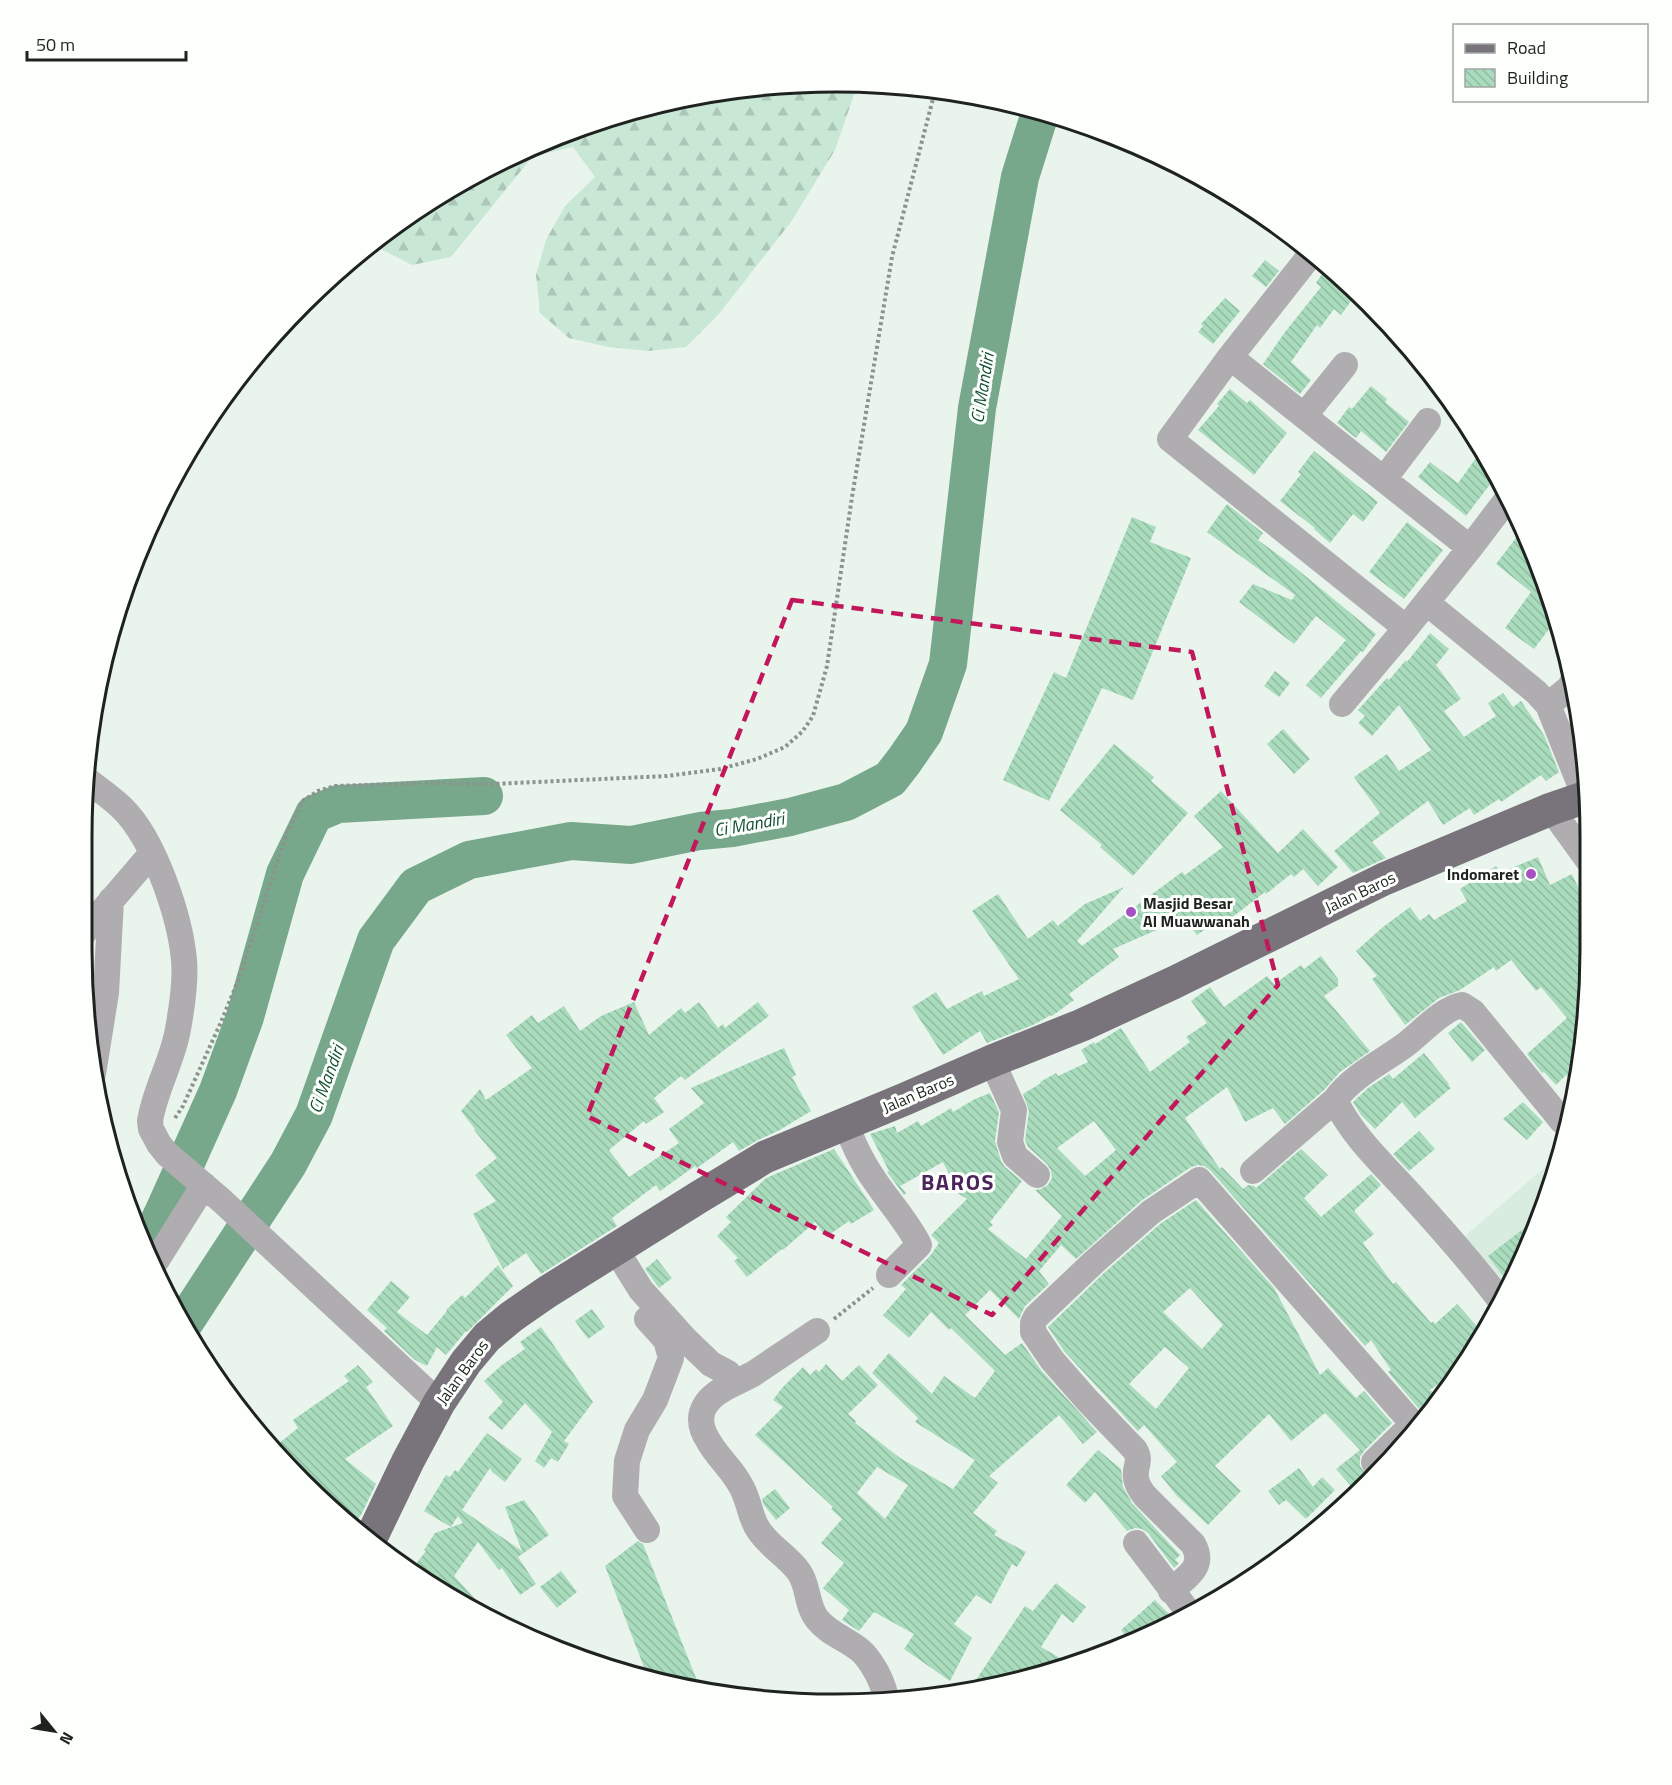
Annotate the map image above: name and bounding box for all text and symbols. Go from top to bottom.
scale bar [27,24,186,62]
legend [1453,24,1648,102]
text: 50 m [36,31,75,58]
text: Road [1507,34,1546,61]
text: Building [1507,64,1568,91]
water label: Ci Mandiri [963,349,1001,425]
water label: Ci Mandiri [712,804,788,843]
place label: Indomaret [1447,862,1519,886]
street label: Jalan Baros [1321,865,1399,919]
marker: Indomaret [1524,867,1538,881]
place label: Masjid Besar Al Muawwanah [1143,891,1250,933]
marker: Masjid Besar Al Muawwanah [1124,905,1138,919]
water label: Ci Mandiri [301,1039,352,1117]
street label: Jalan Baros [879,1067,957,1119]
district label: BAROS [921,1165,995,1199]
street label: Jalan Baros [430,1334,494,1410]
north arrow [24,1701,84,1761]
text: N [54,1728,80,1749]

